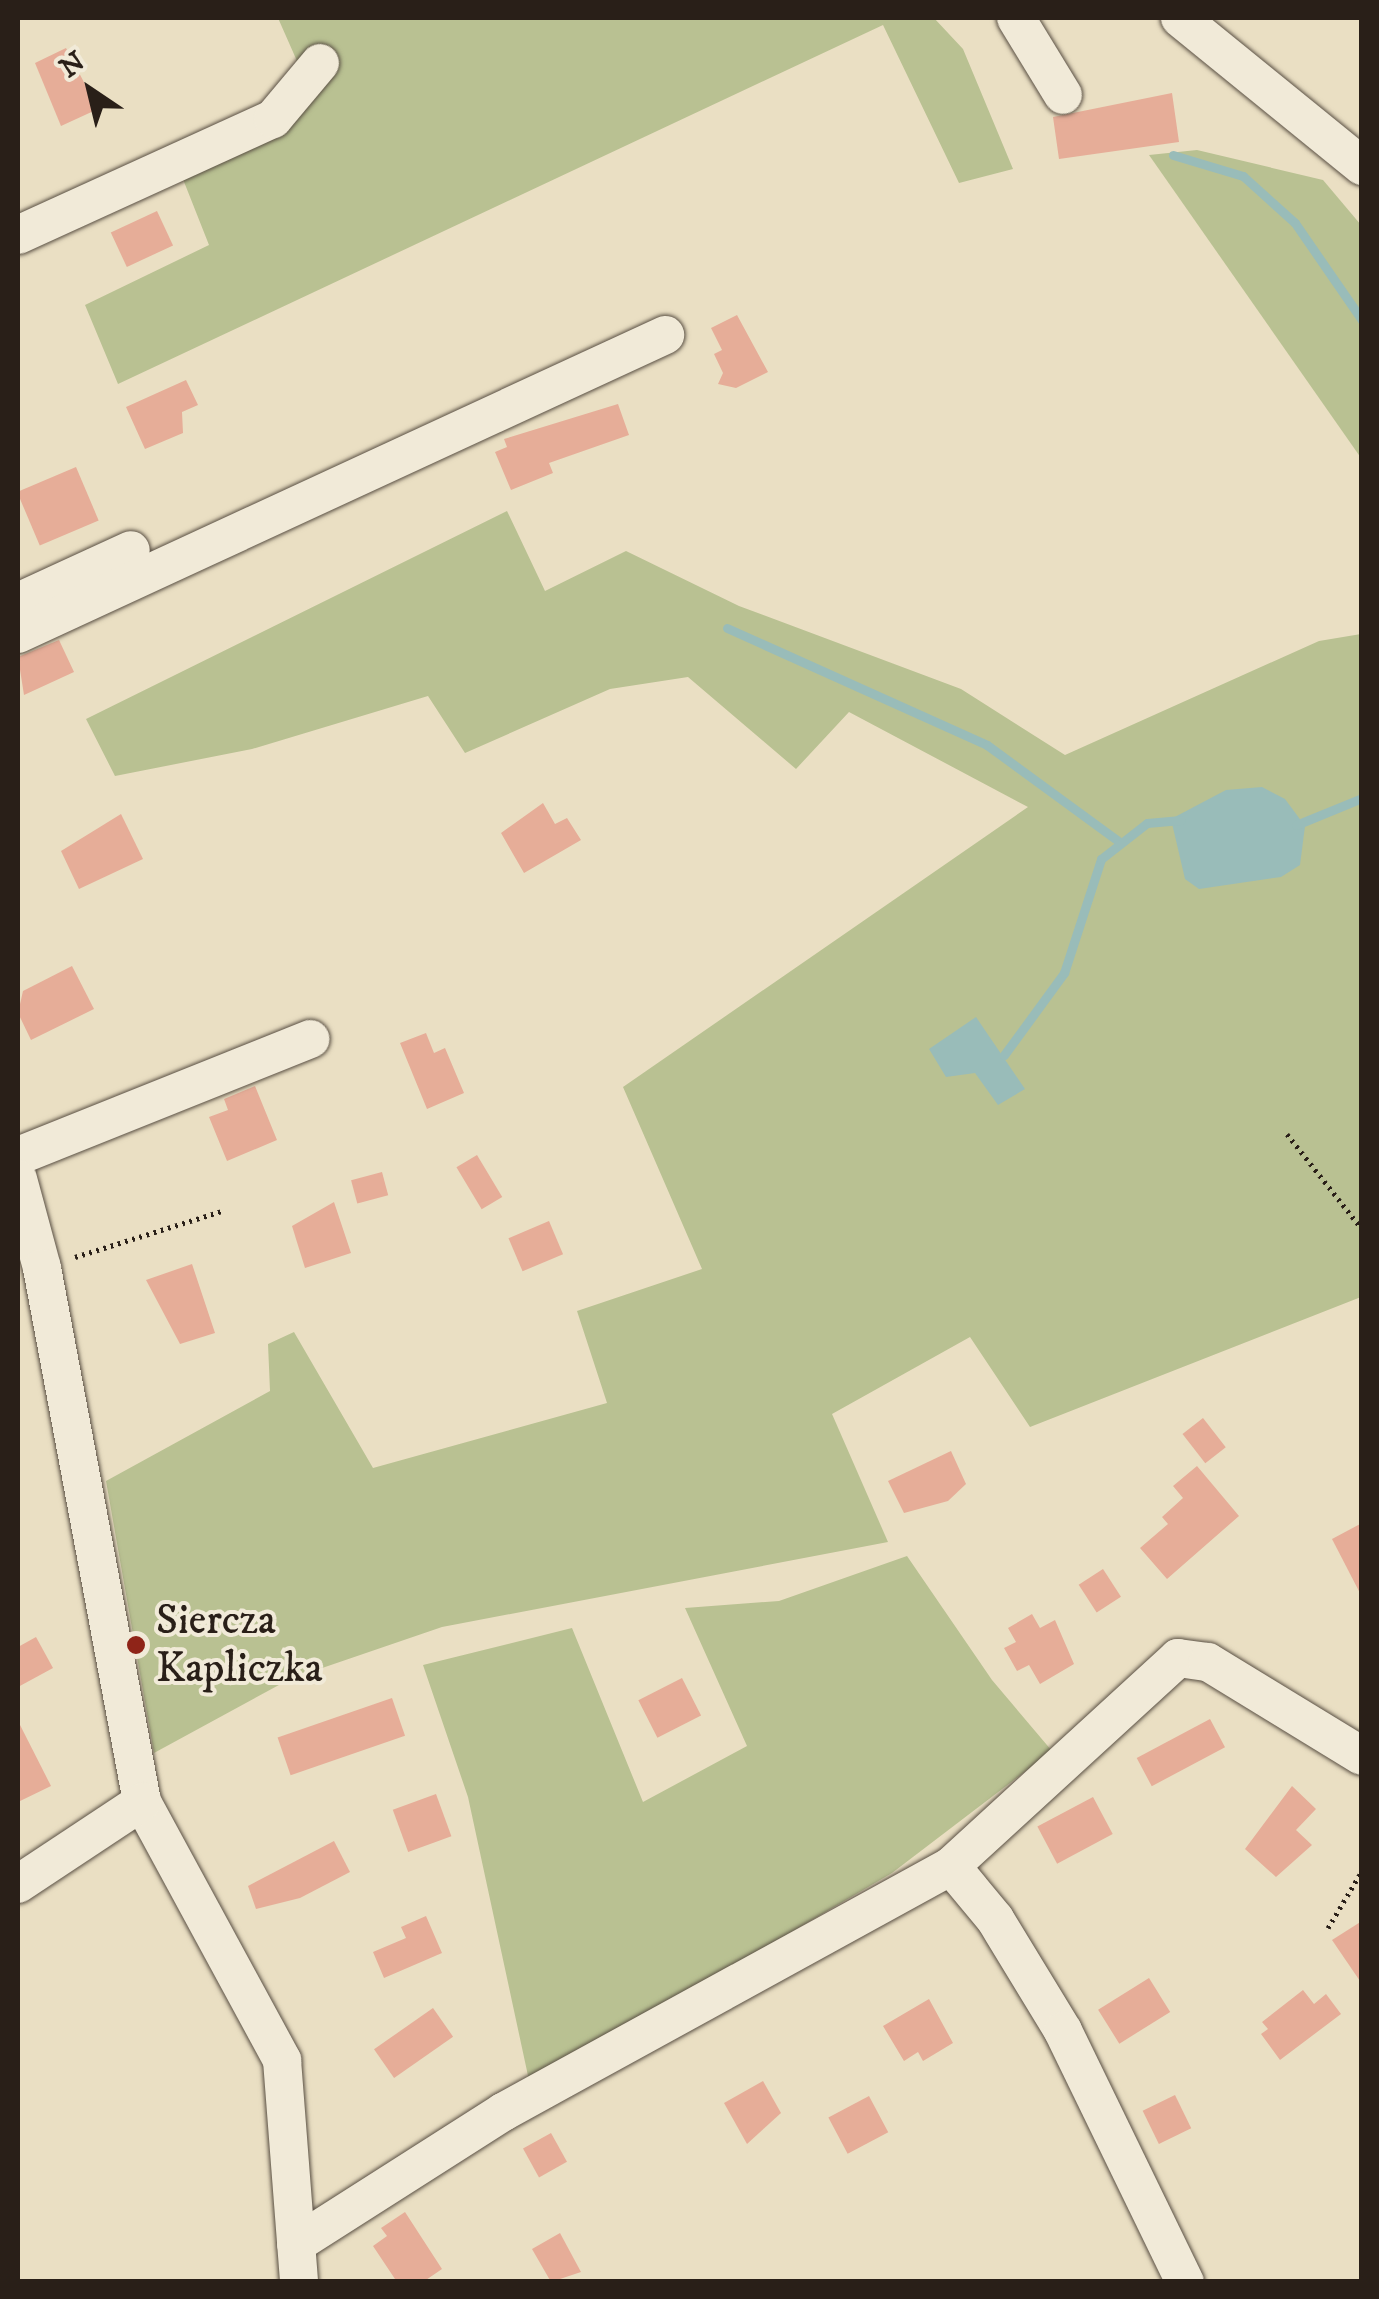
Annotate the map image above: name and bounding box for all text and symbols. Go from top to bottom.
north arrow [40,40,140,140]
text: N [53,44,92,86]
place label: Siercza Kapliczka [156,1596,323,1694]
marker: Siercza Kapliczka [125,1634,147,1656]

